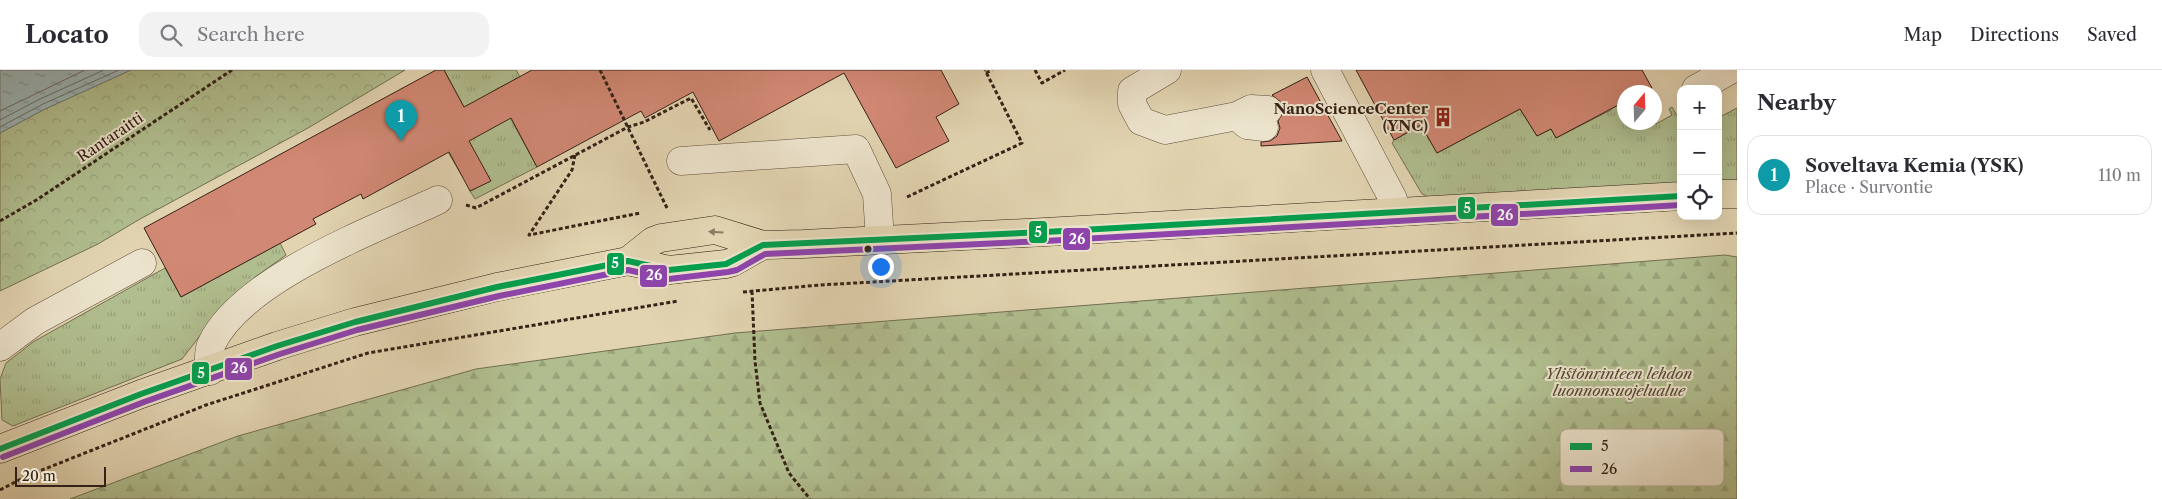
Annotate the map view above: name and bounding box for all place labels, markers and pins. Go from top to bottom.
place label: NanoScienceCenter (YNC) [1274,99,1429,135]
pin: 1 [385,100,417,141]
building icon: NanoScienceCenter (YNC) [1432,106,1454,128]
unlabelled marker [863,244,873,254]

